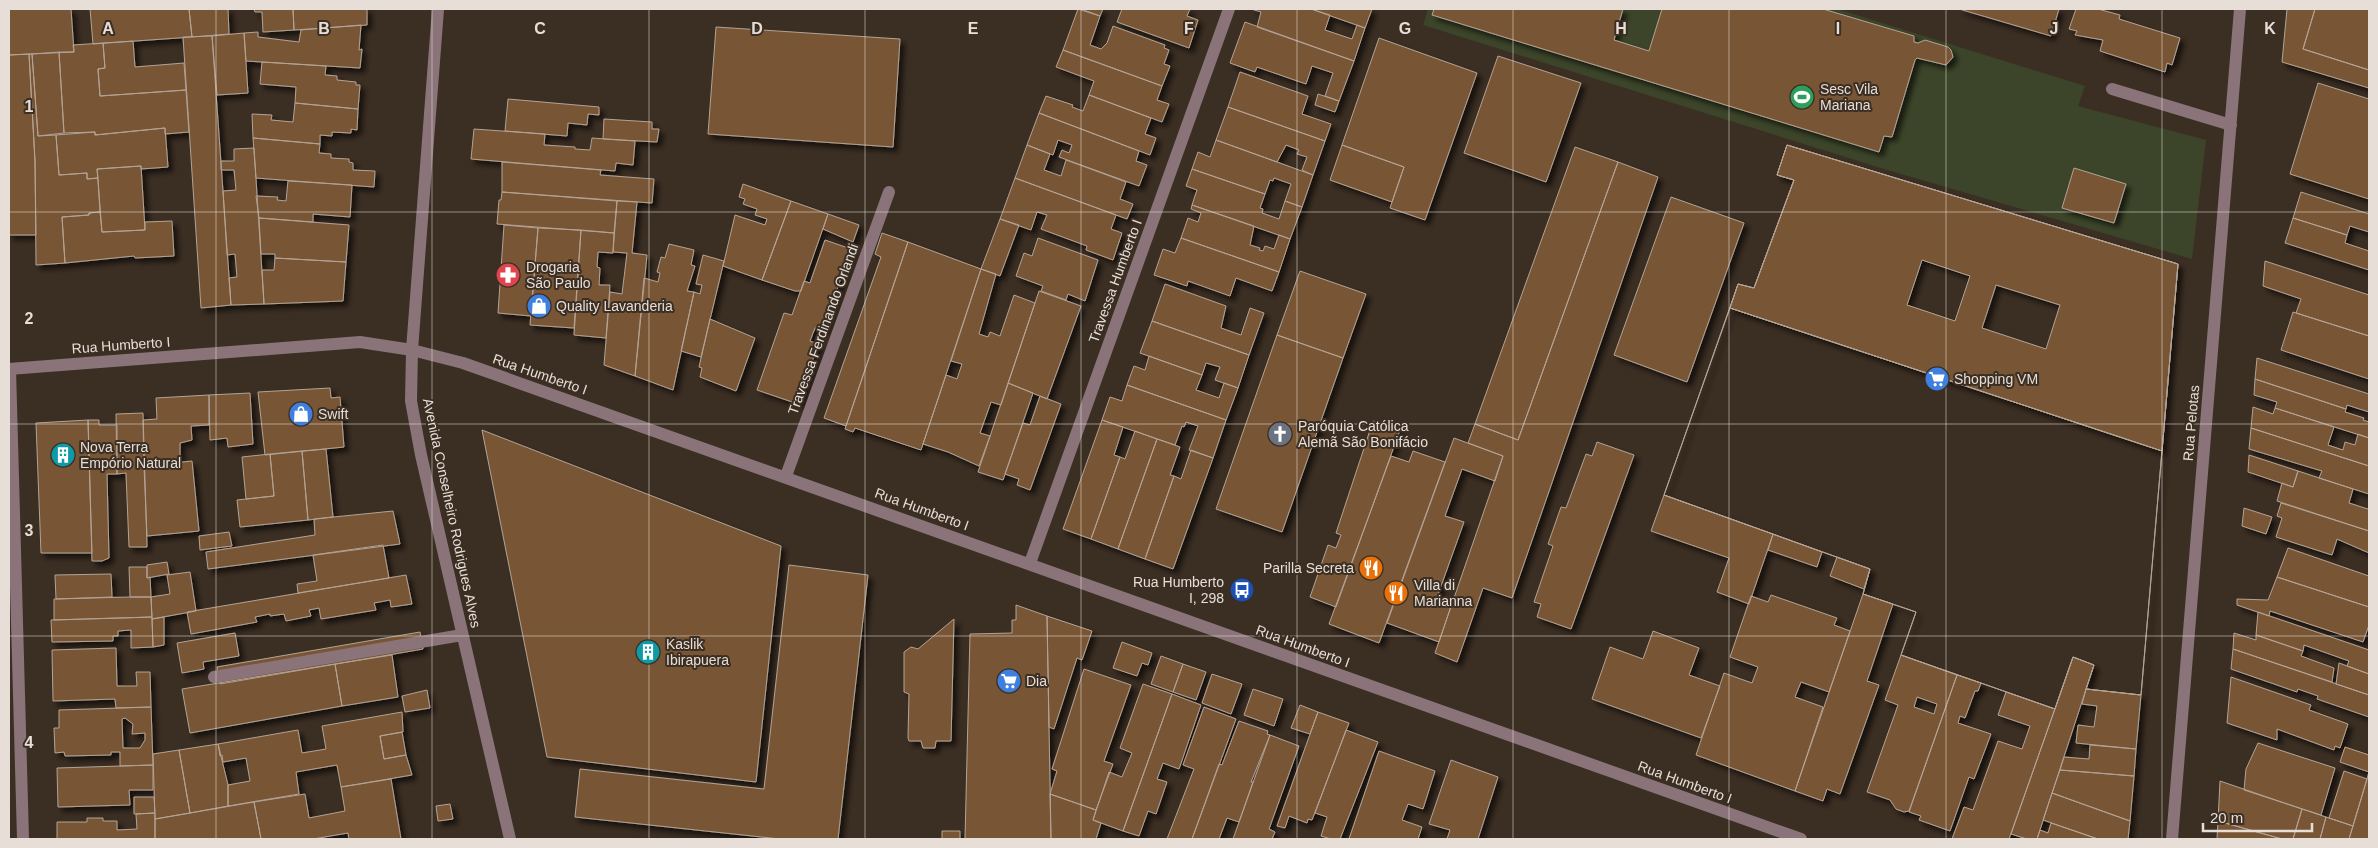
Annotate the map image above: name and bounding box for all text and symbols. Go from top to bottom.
text: A [102,20,114,37]
text: B [318,20,330,37]
text: C [534,20,546,37]
text: D [751,20,763,37]
text: E [968,20,979,37]
text: F [1184,20,1194,37]
text: G [1399,20,1411,37]
text: H [1615,20,1627,37]
text: I [1836,20,1840,37]
text: J [2050,20,2058,37]
text: K [2264,20,2276,37]
place label: Sesc Vila Mariana [1820,81,1878,113]
sports icon: Sesc Vila Mariana [1789,84,1815,110]
text: 1 [25,98,34,115]
street label: Travessa Humberto I [1085,217,1145,345]
street label: Travessa Ferdinando Orlandi [785,241,861,417]
place label: Drogaria São Paulo [526,259,591,291]
pharmacy icon: Drogaria São Paulo [495,262,521,288]
shop icon: Quality Lavanderia [526,293,552,319]
place label: Quality Lavanderia [556,298,673,314]
text: 2 [25,310,34,327]
street label: Rua Humberto I [71,334,171,356]
street label: Rua Humberto I [491,350,589,398]
supermarket icon: Shopping VM [1924,366,1950,392]
place label: Shopping VM [1954,371,2038,387]
street label: Rua Pelotas [2180,384,2202,462]
street label: Avenida Conselheiro Rodrigues Alves [420,397,484,629]
shop icon: Swift [288,401,314,427]
place label: Swift [318,406,348,422]
place label: Paróquia Católica Alemã São Bonifácio [1298,418,1428,450]
church icon: Paróquia Católica Alemã São Bonifácio [1267,421,1293,447]
place label: Nova Terra Empório Natural [80,439,181,471]
building icon: Nova Terra Empório Natural [50,442,76,468]
street label: Rua Humberto I [873,485,971,533]
text: 3 [25,522,34,539]
restaurant icon: Parilla Secreta [1358,555,1384,581]
place label: Parilla Secreta [1263,560,1354,576]
place label: Rua Humberto I, 298 [1133,574,1224,606]
bus stop icon: Rua Humberto I, 298 [1229,577,1255,603]
place label: Villa di Marianna [1414,577,1473,609]
restaurant icon: Villa di Marianna [1383,580,1409,606]
street label: Rua Humberto I [1254,622,1352,670]
place label: Kaslik Ibirapuera [666,636,729,668]
building icon: Kaslik Ibirapuera [635,639,661,665]
supermarket icon: Dia [996,668,1022,694]
place label: Dia [1026,673,1047,689]
text: 4 [25,734,34,751]
street label: Rua Humberto I [1636,758,1734,806]
scale bar [2203,800,2312,832]
text: 20 m [2210,809,2243,826]

